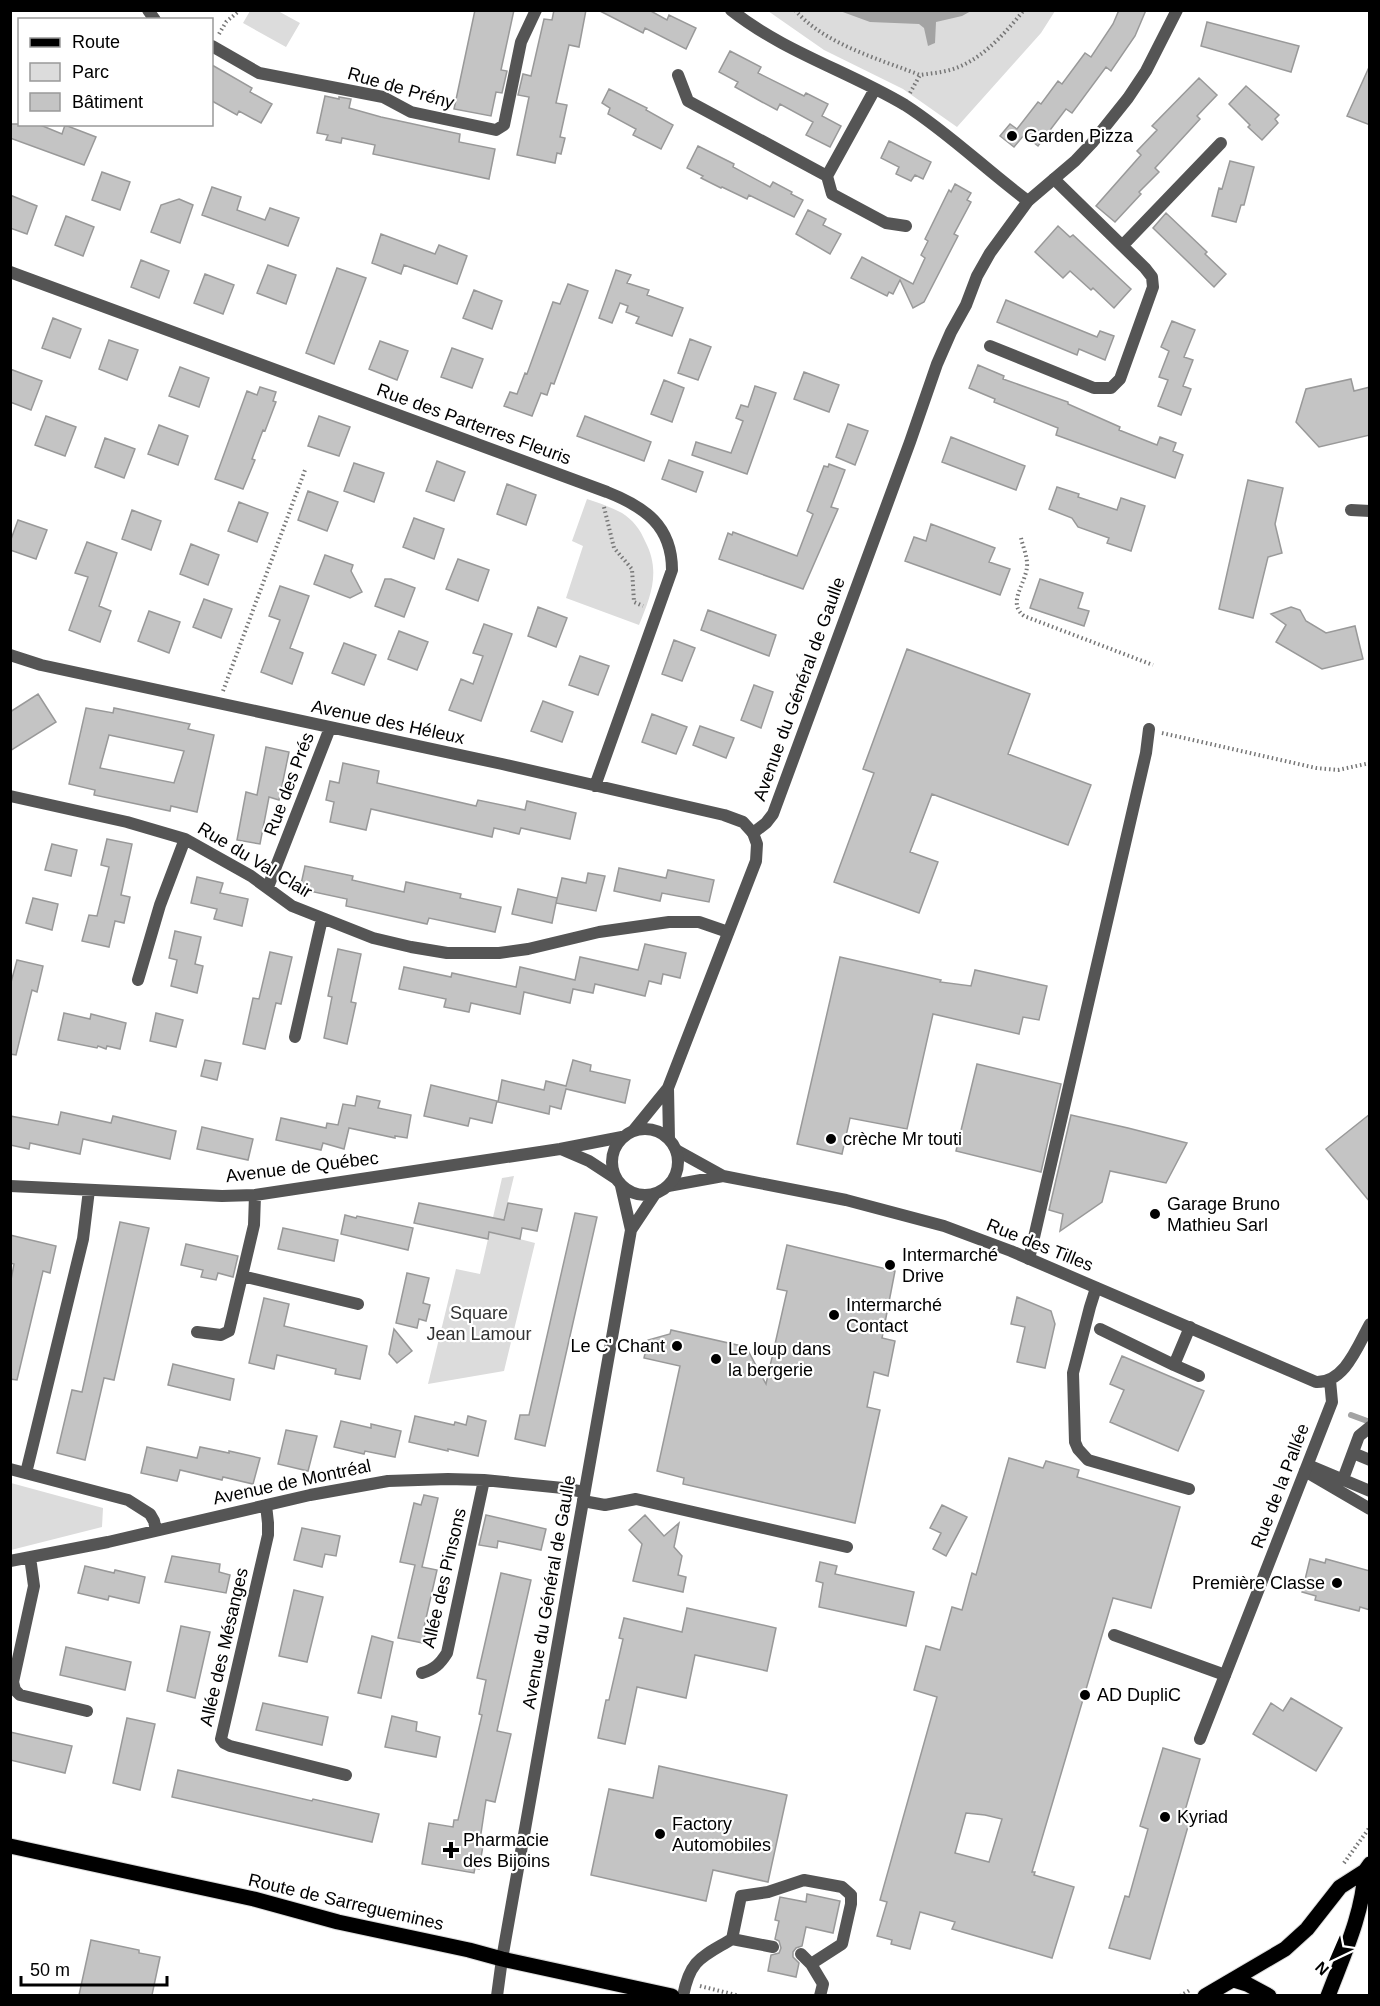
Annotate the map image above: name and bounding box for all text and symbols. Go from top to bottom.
legend [18,18,213,126]
text: Route [72,32,120,52]
text: Parc [72,62,109,82]
street label: Rue de Prény [345,63,457,113]
text: Bâtiment [72,92,143,112]
place label: Garden Pizza [1024,126,1134,146]
marker: Garden Pizza [1005,129,1019,143]
street label: Rue des Parterres Fleuris [374,380,574,468]
street label: Avenue du Général de Gaulle [749,574,849,804]
street label: Avenue des Héleux [310,696,466,748]
street label: Rue des Prés [260,730,318,838]
street label: Rue du Val Clair [194,818,316,902]
place label: crèche Mr touti [843,1129,962,1149]
marker: crèche Mr touti [824,1132,838,1146]
street label: Avenue de Québec [224,1148,380,1186]
place label: Garage Bruno Mathieu Sarl [1167,1194,1280,1235]
marker: Garage Bruno Mathieu Sarl [1148,1207,1162,1221]
street label: Rue des Tilles [984,1215,1096,1275]
place label: Intermarché Drive [902,1245,998,1286]
marker: Intermarché Drive [883,1258,897,1272]
place label: Intermarché Contact [846,1295,942,1336]
park label: Square Jean Lamour [426,1303,532,1344]
marker: Intermarché Contact [827,1308,841,1322]
place label: Le C' Chant [571,1336,665,1356]
marker: Le C' Chant [670,1339,684,1353]
place label: Le loup dans la bergerie [728,1339,831,1380]
marker: Le loup dans la bergerie [709,1352,723,1366]
street label: Rue de la Pallée [1247,1421,1313,1551]
street label: Avenue de Montréal [211,1456,373,1508]
street label: Avenue du Général de Gaulle [519,1474,579,1710]
street label: Allée des Pinsons [418,1506,470,1650]
street label: Allée des Mésanges [196,1566,252,1728]
place label: Première Classe [1192,1573,1325,1593]
marker: Première Classe [1330,1576,1344,1590]
place label: AD DupliC [1097,1685,1181,1705]
marker: AD DupliC [1078,1688,1092,1702]
place label: Kyriad [1177,1807,1228,1827]
marker: Kyriad [1158,1810,1172,1824]
place label: Factory Automobiles [672,1814,771,1855]
marker: Factory Automobiles [653,1827,667,1841]
place label: Pharmacie des Bijoins [463,1830,550,1871]
marker: Pharmacie des Bijoins [444,1843,458,1857]
street label: Route de Sarreguemines [246,1870,446,1934]
north arrow [1302,1928,1362,1988]
scale bar [21,1949,166,1987]
text: N [1312,1958,1332,1979]
text: 50 m [30,1960,70,1980]

